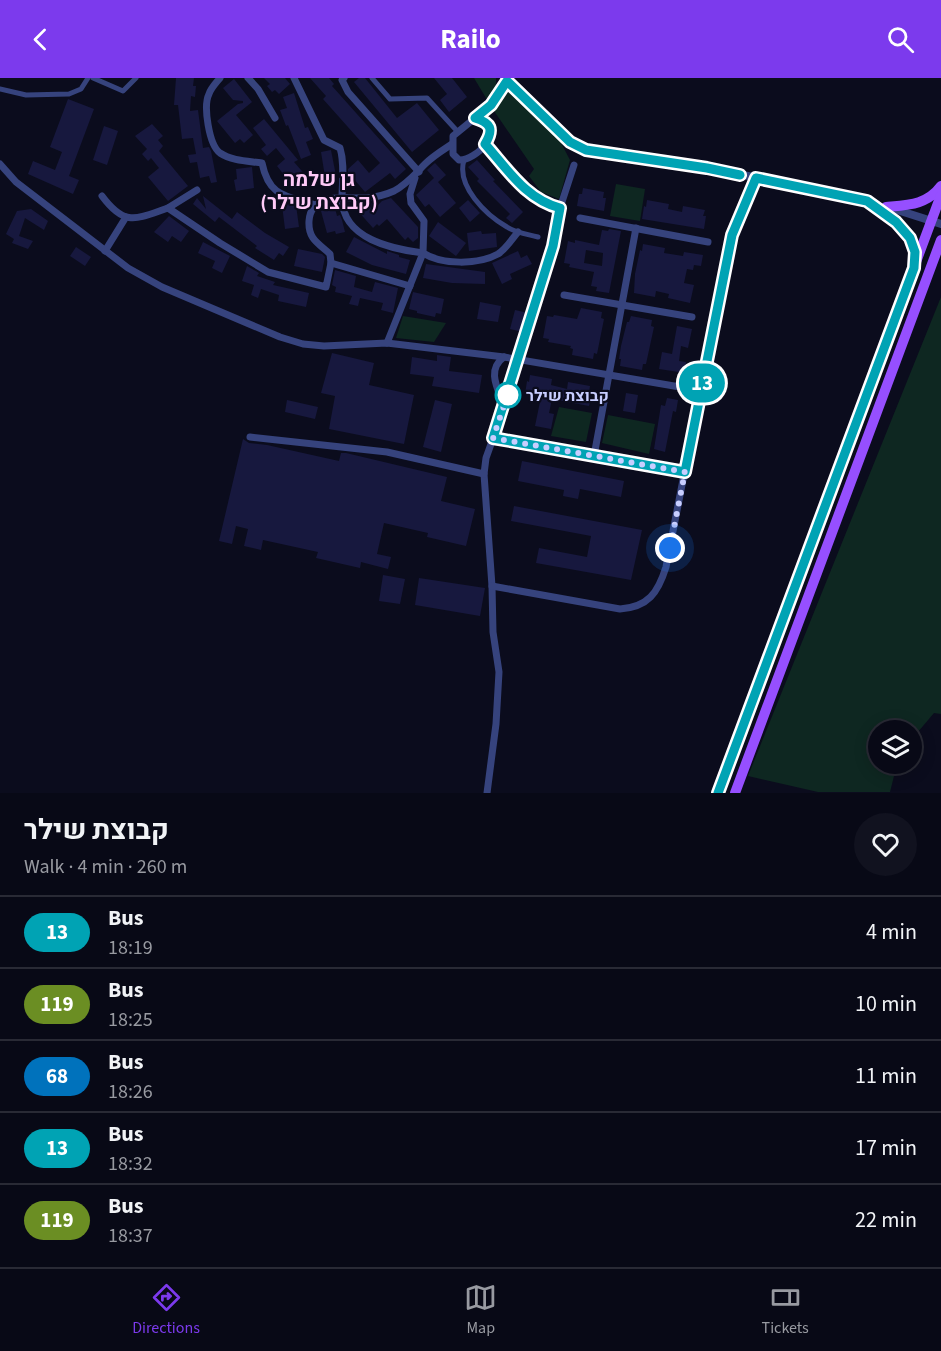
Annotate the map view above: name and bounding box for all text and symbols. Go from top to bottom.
text: Railo [440,20,501,59]
icon: back [24,23,57,56]
icon: search [884,23,917,56]
district label: גן שלמה (קבוצת שילר) [260,166,378,217]
line badge: 13 [675,364,729,402]
text: 13 [691,368,713,398]
marker: קבוצת שילר [495,382,521,408]
place label: קבוצת שילר [526,385,609,407]
your location [655,533,685,563]
map controls [868,720,922,774]
button: layers [868,720,922,774]
text: קבוצת שילר [24,810,169,850]
button: heart [854,813,917,876]
text: Walk · 4 min · 260 m [24,853,187,881]
text: Bus [108,902,144,934]
text: 4 min [866,916,917,948]
text: 13 [46,917,68,947]
text: 18:19 [108,934,153,962]
text: Bus [108,974,144,1006]
text: 10 min [855,988,917,1020]
text: 119 [40,989,74,1019]
text: 18:25 [108,1006,153,1034]
text: Bus [108,1046,144,1078]
text: 11 min [855,1060,917,1092]
text: 68 [46,1061,68,1091]
text: 18:26 [108,1078,153,1106]
text: Bus [108,1118,144,1150]
text: 17 min [855,1132,917,1164]
text: 13 [46,1133,68,1163]
text: 18:32 [108,1150,153,1178]
text: Bus [108,1190,144,1222]
text: 22 min [855,1204,917,1236]
text: 119 [40,1205,74,1235]
text: 18:37 [108,1222,153,1250]
tab: Directions [132,1281,200,1339]
tab: Map [464,1281,497,1339]
tab: Tickets [762,1281,809,1339]

